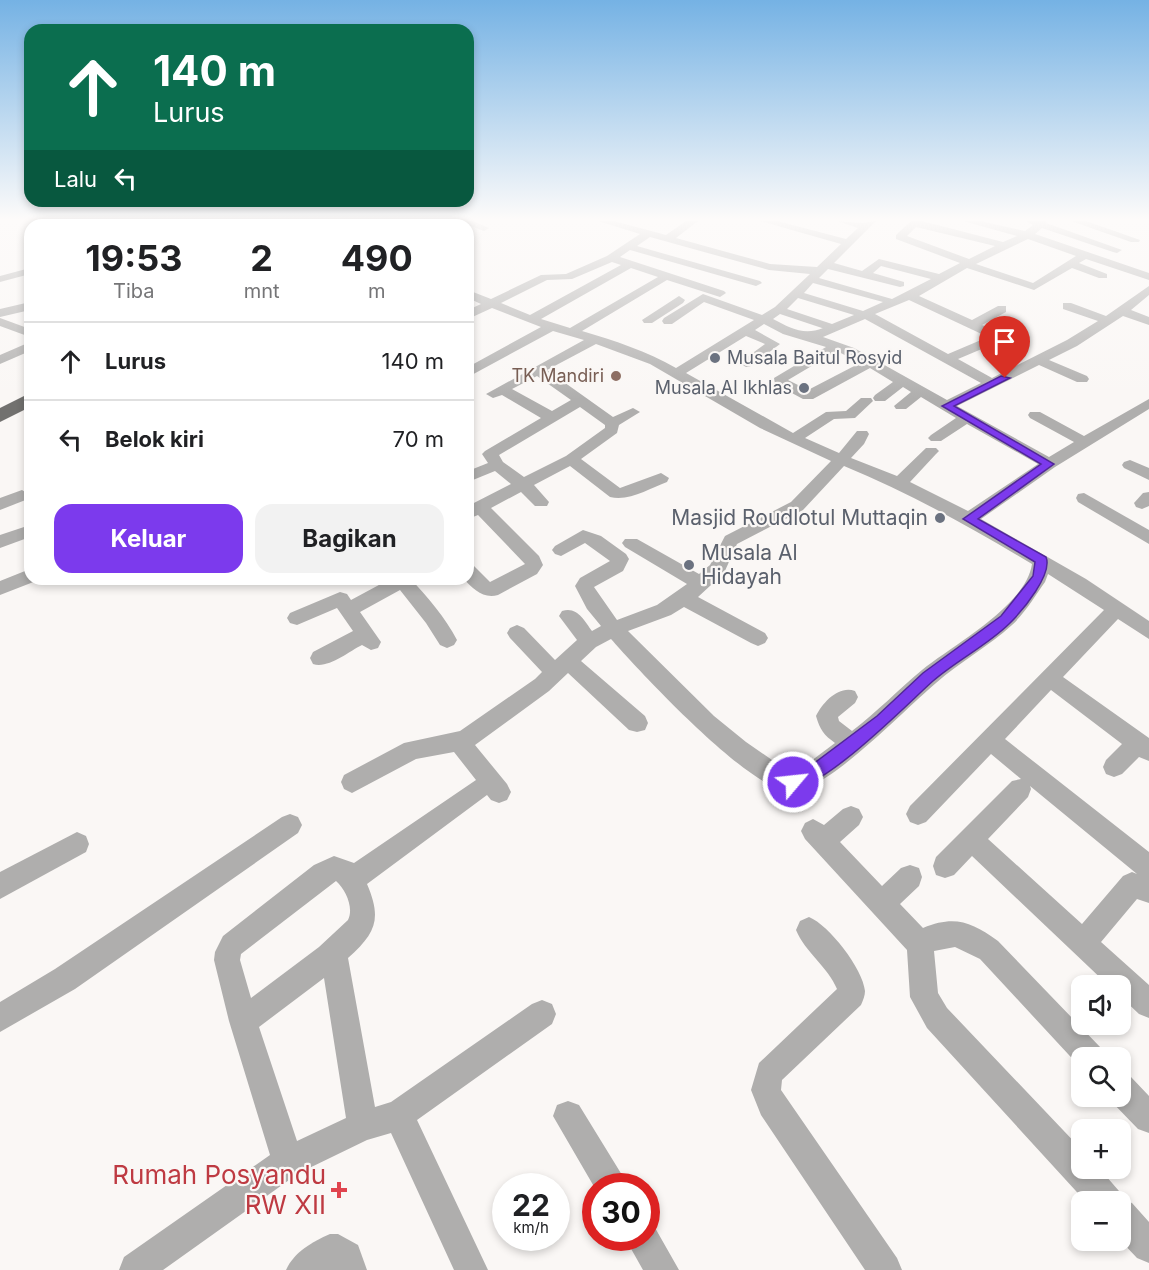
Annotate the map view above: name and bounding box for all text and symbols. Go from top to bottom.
text: 140 m [153,45,276,96]
icon: ahead [54,48,132,126]
text: Lurus [153,96,225,129]
icon: left [109,162,142,195]
text: Lalu [54,166,97,192]
text: 19:53 [85,236,182,280]
text: 2 [250,236,273,280]
text: 490 [341,236,413,280]
text: Tiba [113,279,155,303]
text: mnt [244,279,280,303]
text: m [368,279,386,303]
pin [979,316,1030,378]
icon: arrive [988,325,1021,358]
icon: ahead [54,345,87,378]
place label: Musala Baitul Rosyid [727,347,902,368]
text: Lurus [105,348,166,374]
text: 140 m [382,348,444,374]
marker: Musala Baitul Rosyid [708,351,722,365]
place label: TK Mandiri [511,365,604,386]
marker: TK Mandiri [609,369,623,383]
place label: Musala Al Ikhlas [655,377,792,398]
marker: Musala Al Ikhlas [797,381,811,395]
icon: left [54,423,87,456]
text: Belok kiri [105,426,204,452]
text: 70 m [393,426,444,452]
button: Keluar [54,504,243,573]
button: Bagikan [255,504,444,573]
place label: Masjid Roudlotul Muttaqin [671,505,928,530]
marker: Masjid Roudlotul Muttaqin [933,511,947,525]
place label: Musala Al Hidayah [701,540,798,589]
marker: Musala Al Hidayah [682,558,696,572]
position arrow [761,750,825,814]
map controls [1071,975,1131,1251]
button: sound [1071,975,1131,1035]
button: search [1071,1047,1131,1107]
button: + [1071,1119,1131,1179]
place label: Rumah Posyandu RW XII [112,1159,326,1220]
speed limit sign: 30 [582,1173,660,1251]
marker: Rumah Posyandu RW XII [330,1181,348,1199]
text: 22 [512,1187,550,1223]
button: − [1071,1191,1131,1251]
text: km/h [513,1218,549,1237]

